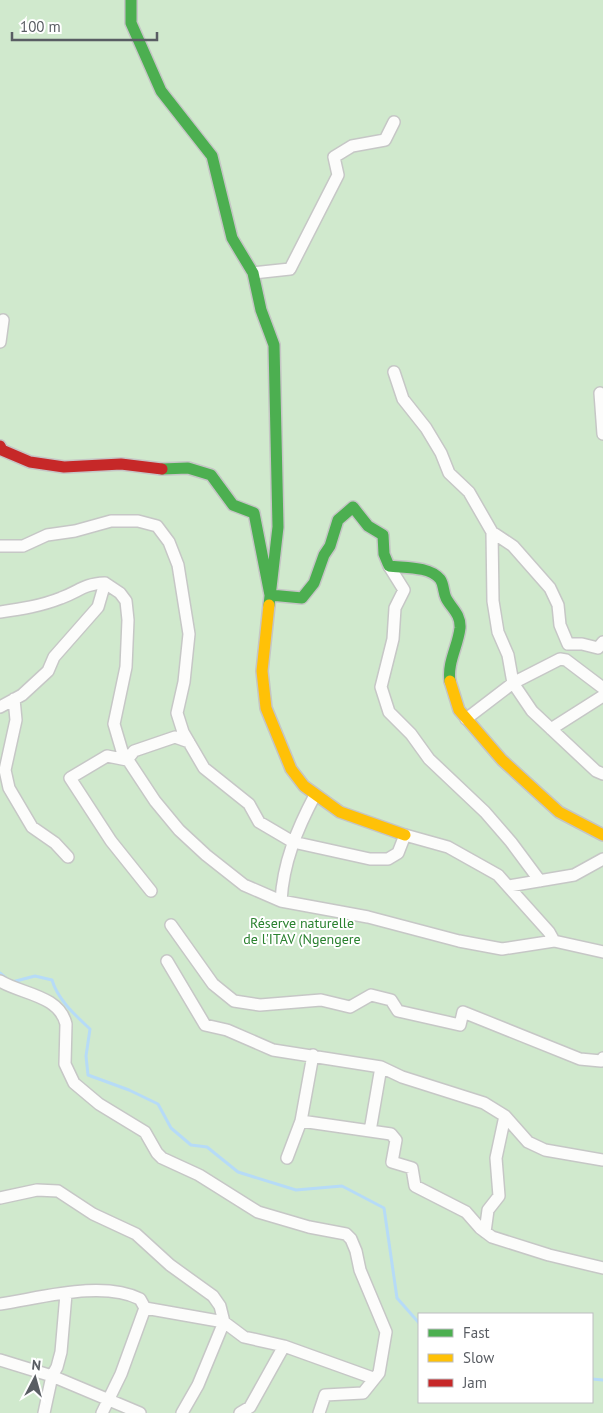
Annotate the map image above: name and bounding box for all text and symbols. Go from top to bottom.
scale bar [12,10,158,42]
text: 100 m [20,17,61,36]
park label: Réserve naturelle de l'ITAV (Ngengere [243,914,361,948]
legend [418,1313,593,1403]
text: Fast [463,1323,490,1342]
text: Slow [463,1348,494,1367]
north arrow [10,1353,60,1403]
text: N [31,1356,42,1375]
text: Jam [462,1373,487,1392]

